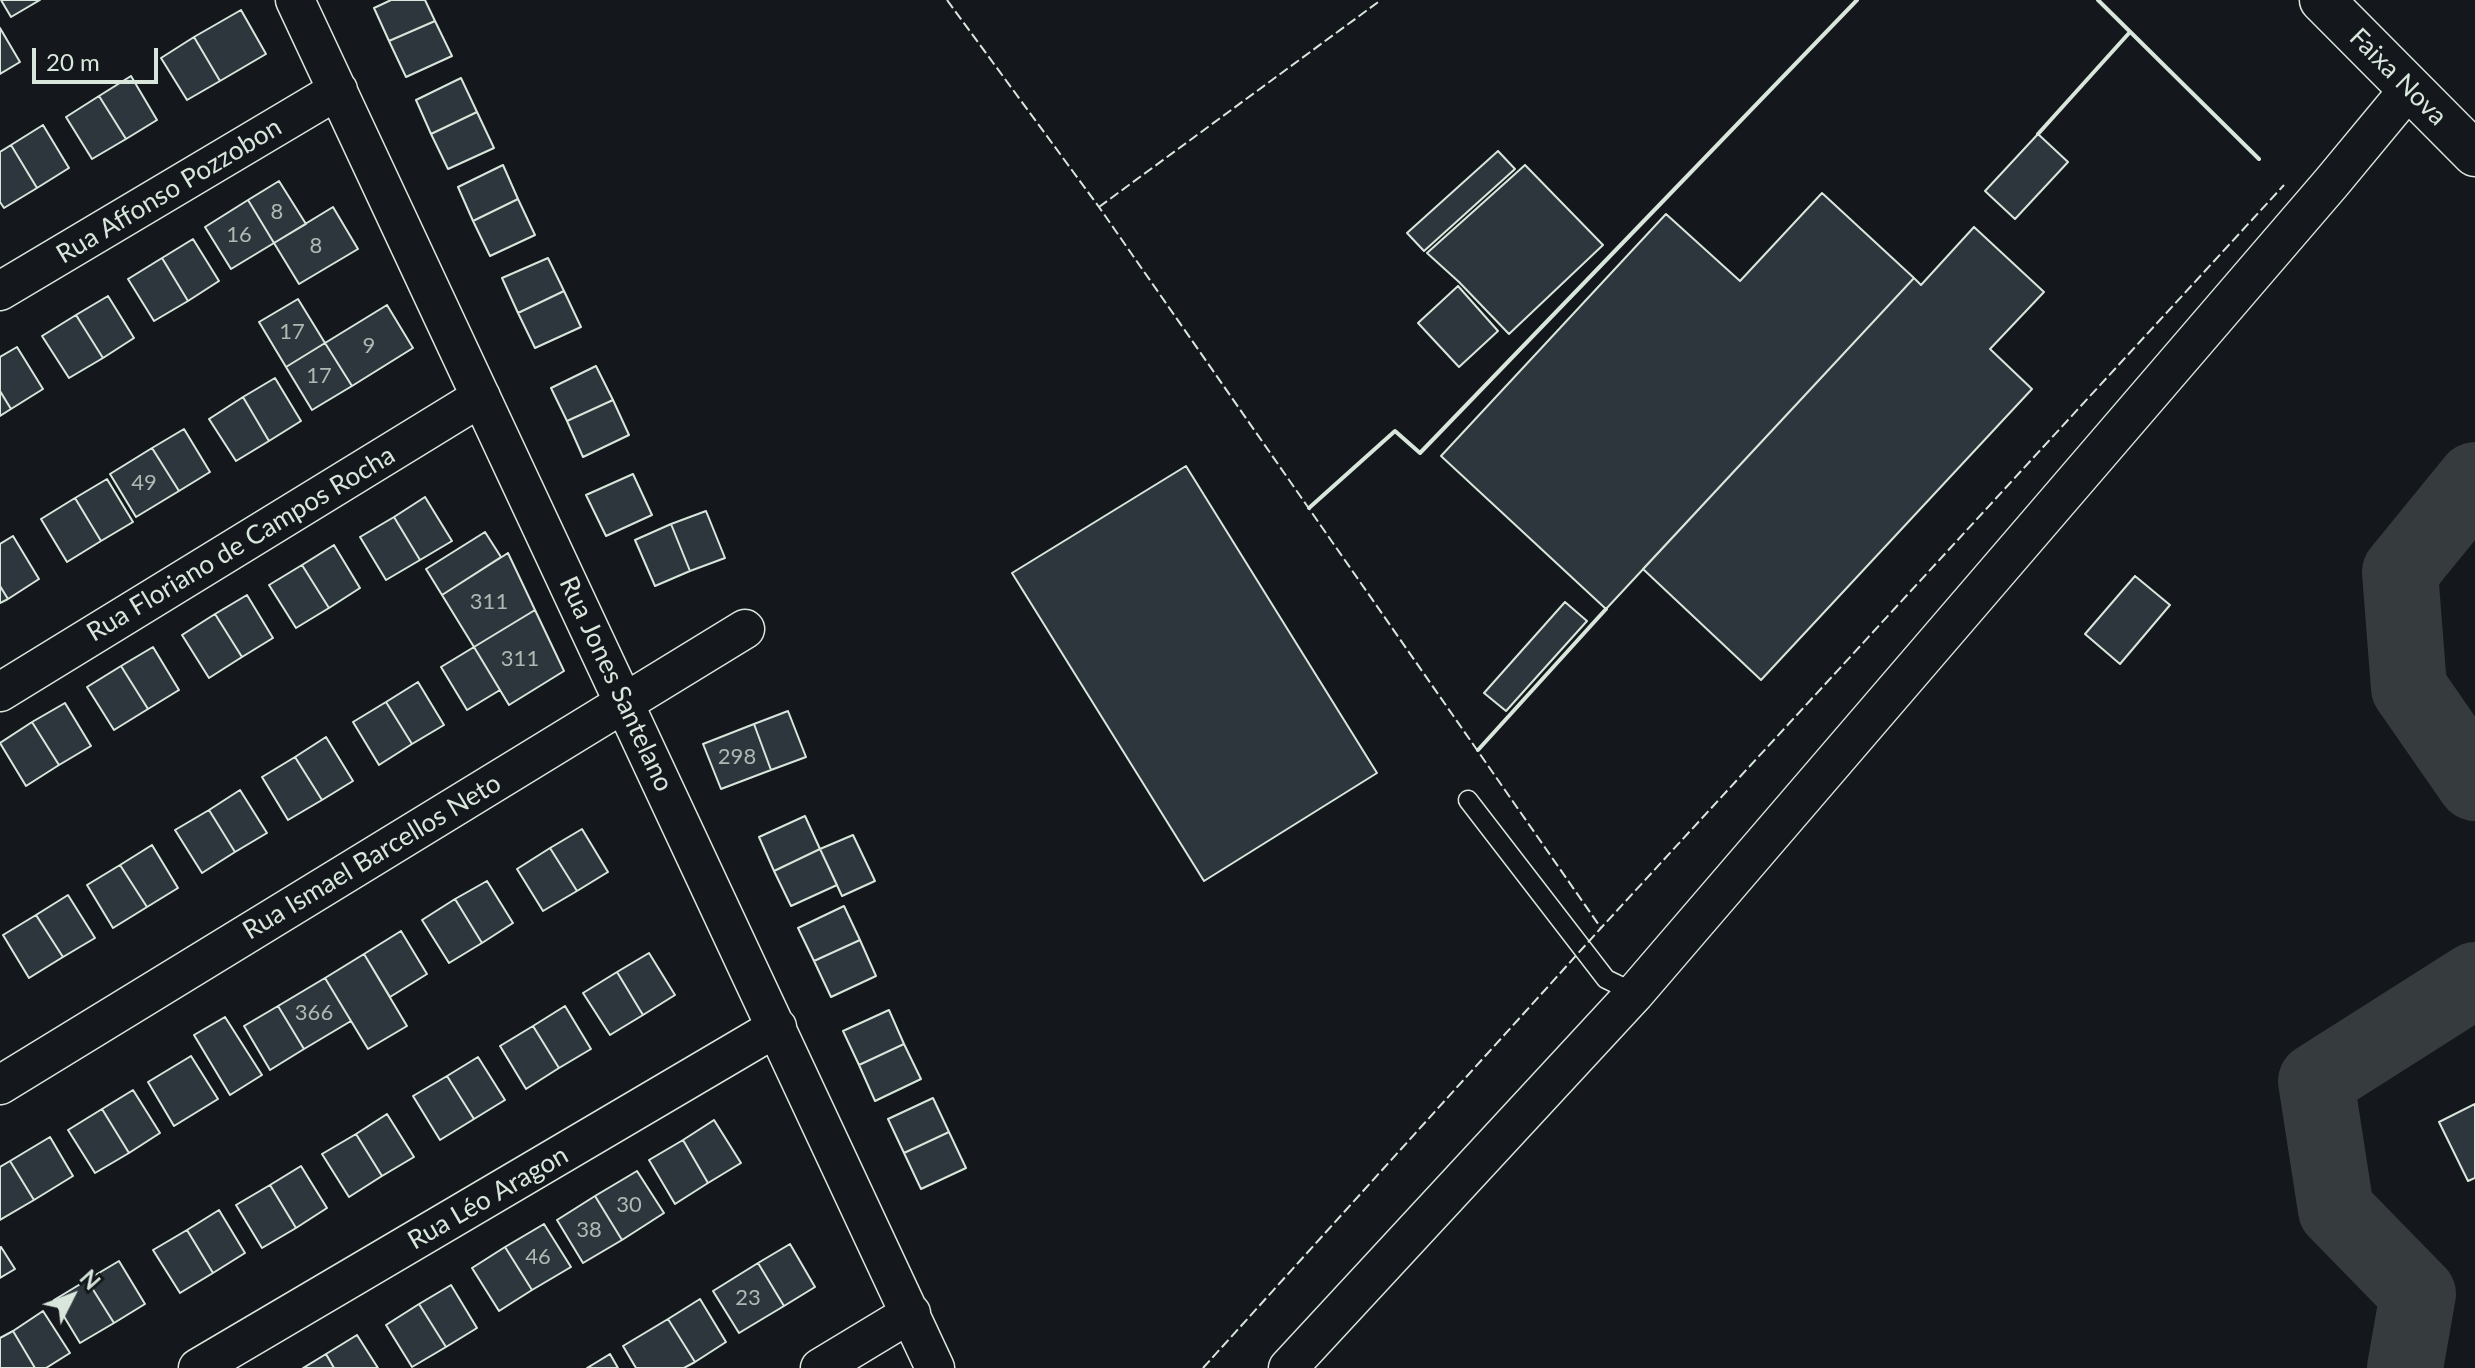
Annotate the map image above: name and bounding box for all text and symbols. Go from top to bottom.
street label: Faixa Nova [2343,22,2453,132]
scale bar [36,32,162,82]
text: 20 m [46,47,100,76]
street label: Rua Affonso Pozzobon [51,111,287,271]
house number: 8 [271,199,283,225]
house number: 16 [226,222,252,248]
house number: 8 [310,233,322,259]
house number: 17 [279,319,305,345]
house number: 9 [363,333,375,359]
house number: 17 [306,363,332,389]
street label: Rua Floriano de Campos Rocha [81,440,401,648]
house number: 49 [131,470,157,496]
street label: Rua Jones Santelano [552,572,680,796]
house number: 311 [470,589,508,615]
house number: 311 [501,646,539,672]
house number: 298 [718,744,756,770]
street label: Rua Ismael Barcellos Neto [237,768,507,946]
house number: 366 [295,1000,333,1026]
street label: Rua Léo Aragon [402,1140,574,1256]
house number: 30 [616,1192,642,1218]
house number: 38 [576,1217,602,1243]
house number: 46 [525,1244,551,1270]
north arrow [32,1256,112,1336]
text: N [74,1264,106,1295]
house number: 23 [735,1285,761,1311]

